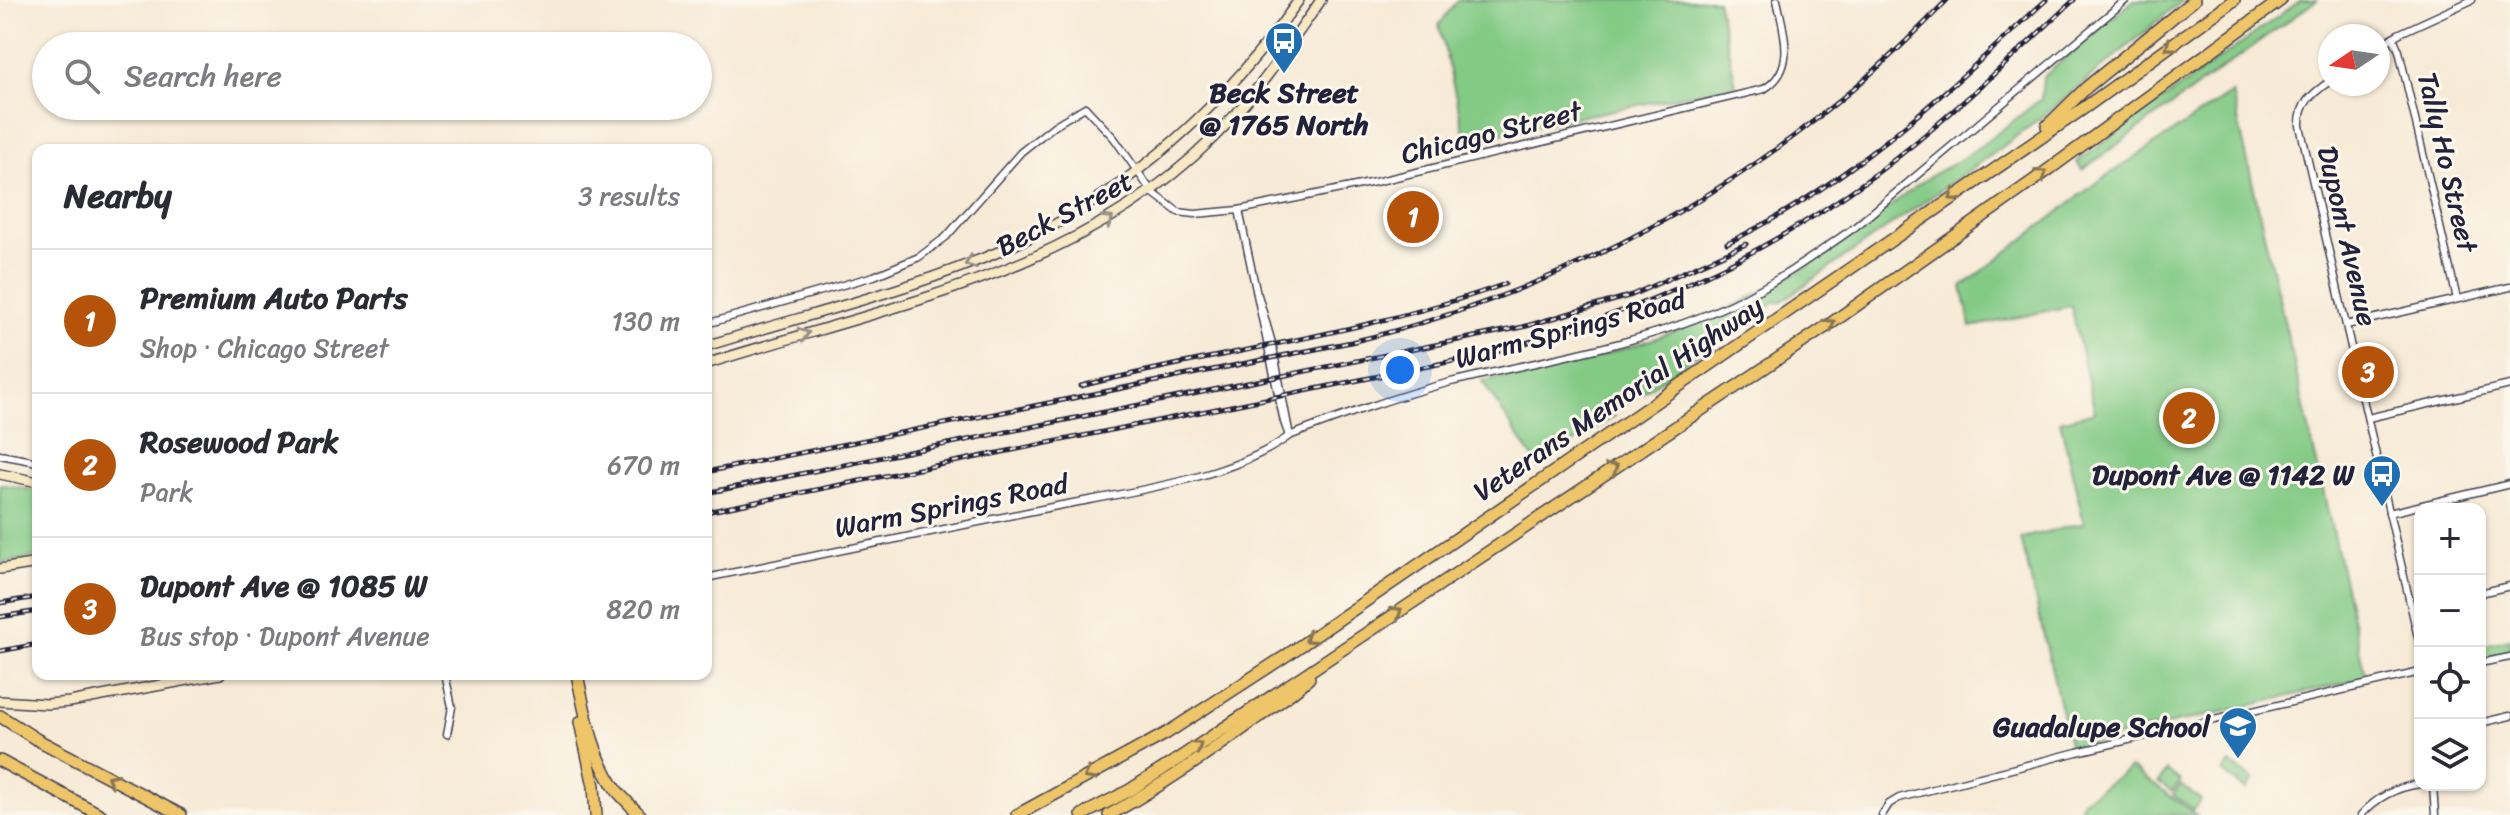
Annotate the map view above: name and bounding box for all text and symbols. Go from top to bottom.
bus stop icon: Beck Street @ 1765 North [1263,20,1305,75]
north arrow [2318,24,2390,96]
search box [32,32,712,120]
one-way arrow [2165,36,2179,50]
text: Search here [124,49,282,103]
icon: search [60,54,104,98]
street label: Tally Ho Street [2403,67,2492,259]
place label: Beck Street @ 1765 North [1199,68,1369,149]
street label: Chicago Street [1396,86,1588,179]
street label: Dupont Avenue [2303,141,2392,331]
street label: Beck Street [987,157,1142,270]
text: Nearby [64,166,172,226]
one-way arrow [2034,170,2048,184]
text: 3 results [578,173,680,219]
one-way arrow [1949,186,1963,201]
pin: 1 [1387,187,1439,247]
one-way arrow [1099,215,1113,230]
one-way arrow [964,253,978,270]
text: Premium Auto Parts [140,271,408,325]
street label: Warm Springs Road [1449,274,1693,383]
street label: Veterans Memorial Highway [1463,282,1774,514]
text: 1 [84,298,96,344]
text: 130 m [611,298,680,344]
one-way arrow [1821,319,1835,334]
text: Shop · Chicago Street [140,325,389,371]
one-way arrow [797,327,810,343]
pin: 3 [2342,342,2394,402]
your location [1380,350,1420,390]
pin: 2 [2163,388,2215,448]
text: Rosewood Park [140,415,339,469]
text: 2 [82,442,98,488]
text: 670 m [607,442,680,488]
place label: Dupont Ave @ 1142 W [2092,450,2355,499]
bus stop icon: Dupont Ave @ 1142 W [2361,453,2403,508]
street label: Warm Springs Road [830,458,1074,552]
one-way arrow [1605,463,1619,478]
text: Park [140,469,193,515]
map controls [2414,503,2486,791]
button: + [2414,503,2486,575]
text: Dupont Ave @ 1085 W [140,559,427,613]
button: − [2414,575,2486,647]
text: 3 [83,586,97,632]
text: 820 m [606,586,680,632]
one-way arrow [1388,607,1403,622]
text: Bus stop · Dupont Avenue [140,613,430,659]
one-way arrow [1305,628,1319,643]
button: locate [2414,647,2486,719]
place label: Guadalupe School [1993,702,2211,751]
school or university icon: Guadalupe School [2217,705,2259,760]
button: layers [2414,719,2486,791]
one-way arrow [1189,741,1203,756]
one-way arrow [1084,765,1098,781]
one-way arrow [106,773,121,788]

